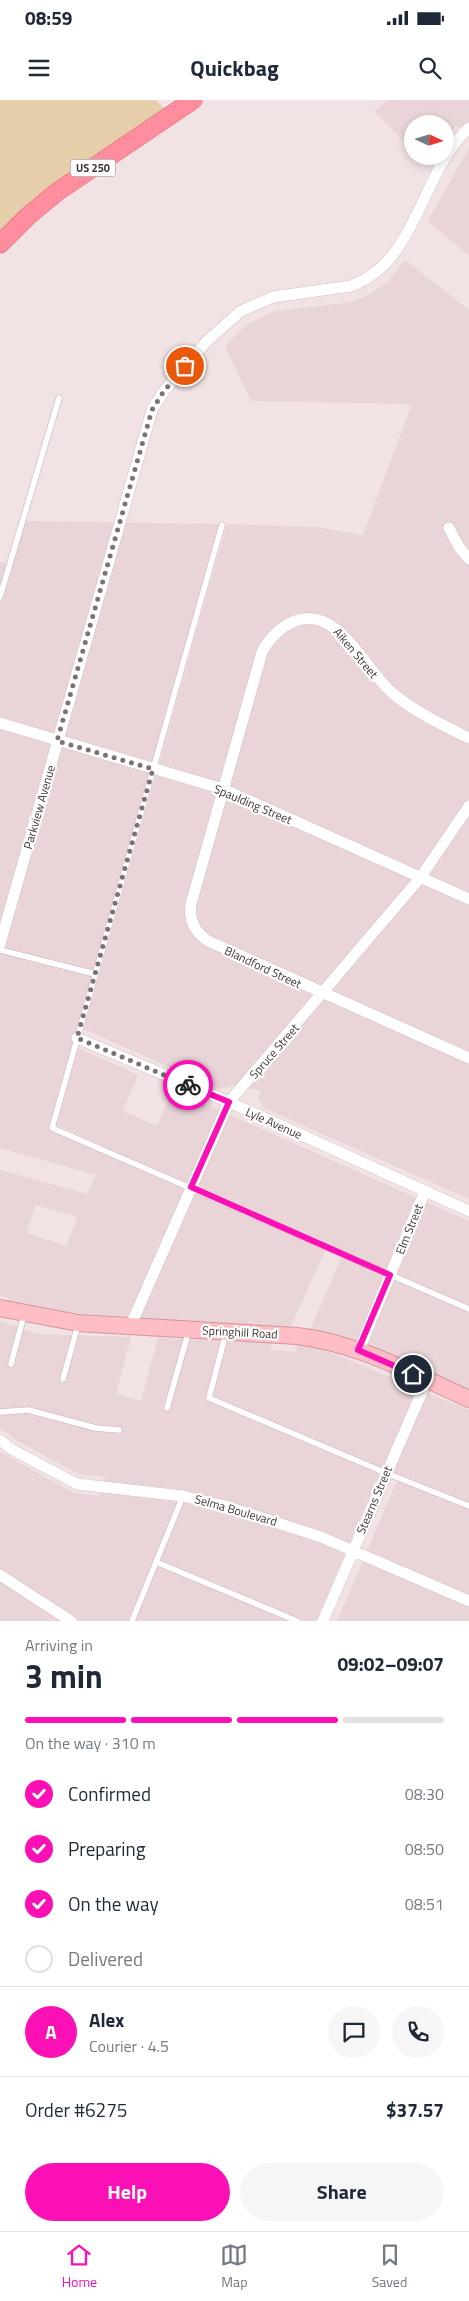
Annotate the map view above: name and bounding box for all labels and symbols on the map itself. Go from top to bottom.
north arrow [404,115,454,165]
road number: US 250 [70,159,116,176]
pin [164,345,206,387]
street label: Aiken Street [329,623,384,683]
street label: Parkview Avenue [18,763,60,851]
street label: Spaulding Street [211,779,296,829]
street label: Blandford Street [221,941,305,993]
street label: Spruce Street [244,1018,304,1083]
courier [163,1060,213,1110]
street label: Lyle Avenue [243,1102,305,1144]
street label: Elm Street [390,1200,428,1257]
street label: Springhill Road [202,1321,278,1343]
pin [392,1353,434,1395]
street label: Stearns Street [351,1462,397,1537]
street label: Selma Boulevard [193,1489,279,1531]

